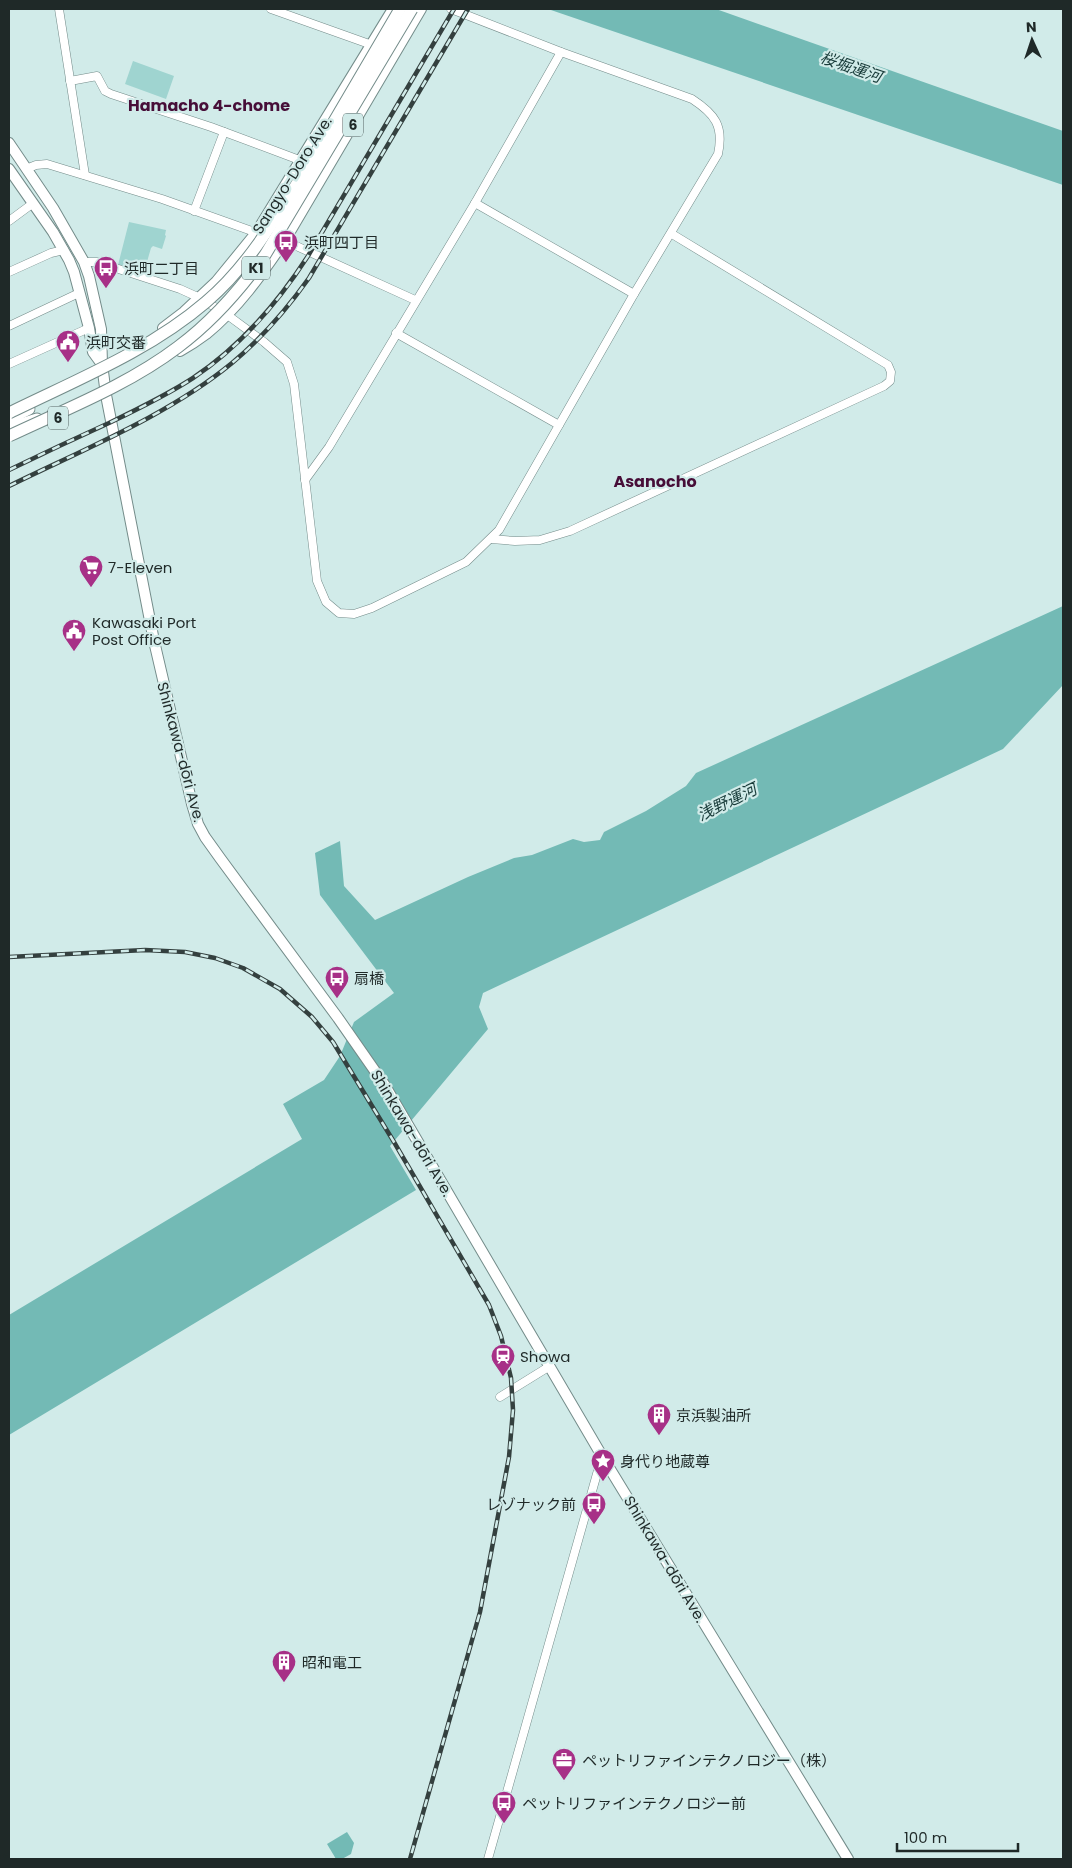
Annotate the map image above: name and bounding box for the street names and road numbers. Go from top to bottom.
street label: Sangyo-Doro Ave. [247,112,337,238]
road number: 6 [343,114,363,136]
road number: K1 [242,256,270,280]
road number: 6 [48,406,68,429]
street label: Shinkawa-dōri Ave. [152,680,210,824]
street label: Shinkawa-dōri Ave. [366,1066,458,1200]
street label: Shinkawa-dōri Ave. [619,1492,711,1626]

